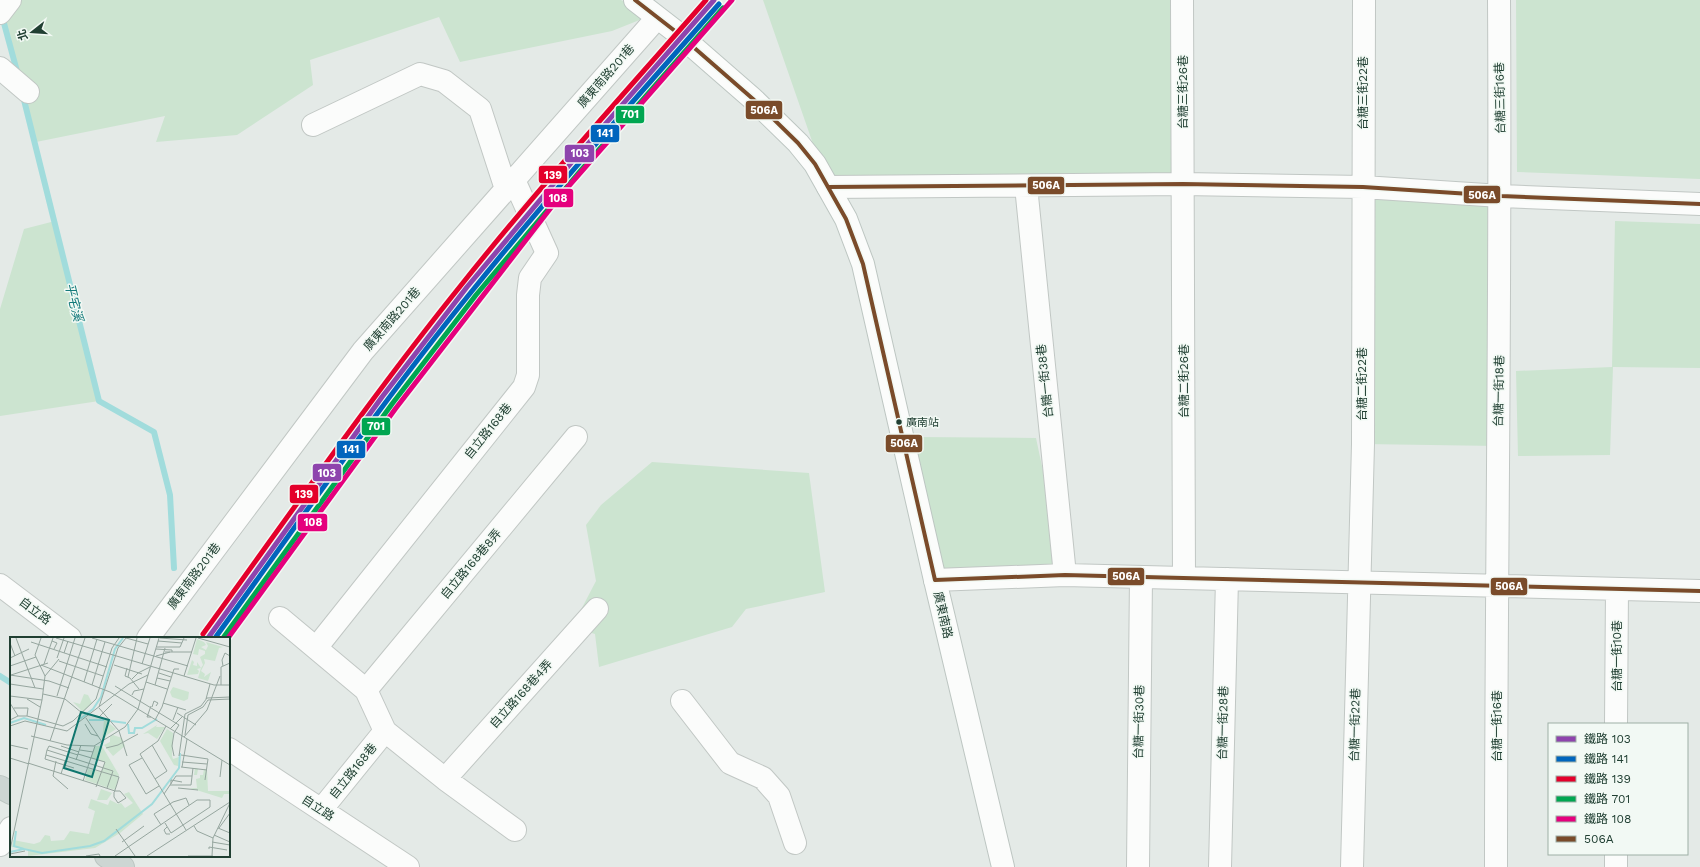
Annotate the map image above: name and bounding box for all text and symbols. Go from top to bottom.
north arrow [12,12,52,52]
text: 北 [15,28,31,42]
street label: 廣東南路201巷 [575,42,637,110]
street label: 台糖三街26巷 [1176,55,1190,129]
street label: 台糖三街22巷 [1356,56,1370,130]
street label: 台糖三街16巷 [1492,62,1508,134]
line badge: 506A [745,100,783,120]
text: 506A [750,104,778,117]
line badge: 701 [615,105,645,124]
text: 701 [621,108,639,121]
line badge: 141 [590,124,620,143]
text: 141 [597,127,613,140]
line badge: 103 [564,144,595,163]
text: 103 [571,147,590,160]
line badge: 139 [538,165,568,184]
text: 139 [544,169,562,182]
line badge: 506A [1027,176,1065,195]
text: 506A [1032,179,1060,192]
line badge: 506A [1463,185,1501,204]
line badge: 108 [543,188,574,208]
text: 506A [1468,189,1496,202]
text: 108 [549,192,567,205]
water label: 平宅溪 [62,281,86,325]
street label: 廣東南路201巷 [361,285,423,353]
street label: 台糖一街38巷 [1034,343,1056,419]
street label: 台糖二街26巷 [1177,344,1191,418]
street label: 台糖二街22巷 [1355,347,1369,421]
street label: 台糖一街18巷 [1491,355,1507,427]
street label: 自立路168巷 [461,400,515,462]
place label: 廣南站 [906,416,939,429]
line badge: 701 [361,417,391,436]
marker: 廣南站 [894,417,904,427]
text: 701 [367,420,385,433]
line badge: 506A [885,434,923,453]
text: 506A [890,437,918,450]
line badge: 141 [336,440,366,459]
text: 141 [343,443,359,456]
line badge: 103 [312,463,342,482]
text: 103 [318,467,337,480]
line badge: 139 [289,484,319,504]
text: 139 [295,488,313,501]
line badge: 108 [297,513,328,532]
text: 108 [304,516,322,529]
street label: 自立路168巷8弄 [438,526,504,602]
street label: 廣東南路201巷 [165,540,223,612]
line badge: 506A [1107,567,1145,586]
text: 506A [1112,570,1140,583]
line badge: 506A [1490,577,1528,596]
text: 506A [1495,580,1523,593]
street label: 廣東南路 [931,590,955,640]
street label: 自立路 [16,595,54,627]
street label: 台糖一街10巷 [1610,620,1624,692]
inset map [10,637,230,857]
street label: 自立路168巷4弄 [487,657,555,731]
street label: 台糖一街30巷 [1131,685,1147,759]
street label: 台糖一街28巷 [1215,686,1231,760]
street label: 台糖一街22巷 [1347,688,1363,762]
street label: 台糖一街16巷 [1490,690,1504,762]
legend [1548,723,1688,855]
text: 鐵路 103 [1584,732,1631,746]
street label: 自立路168巷 [326,740,380,802]
text: 鐵路 141 [1584,752,1628,766]
text: 鐵路 139 [1584,772,1631,786]
street label: 自立路 [299,792,337,824]
text: 鐵路 701 [1584,792,1630,806]
text: 鐵路 108 [1584,812,1631,826]
text: 506A [1584,832,1614,846]

